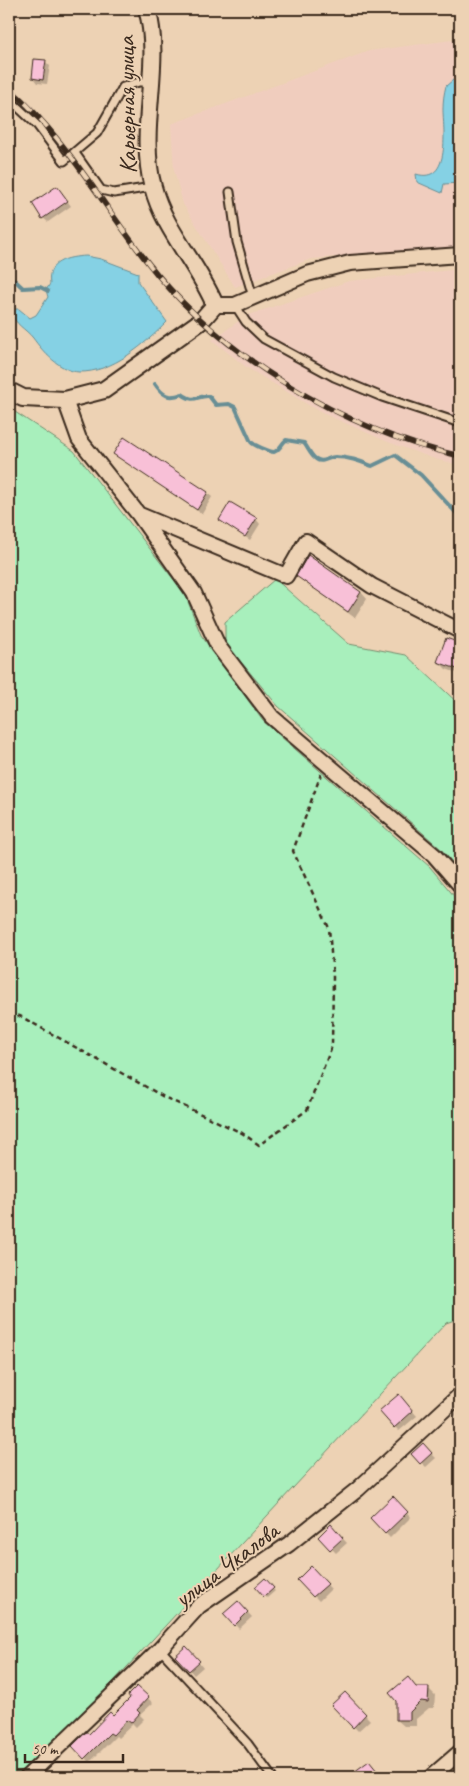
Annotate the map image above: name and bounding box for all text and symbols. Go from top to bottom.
street label: Карьерная улица [110,34,144,174]
street label: улица Чкалова [166,1513,287,1616]
scale bar [25,1731,122,1763]
text: 50 m [32,1740,59,1759]

